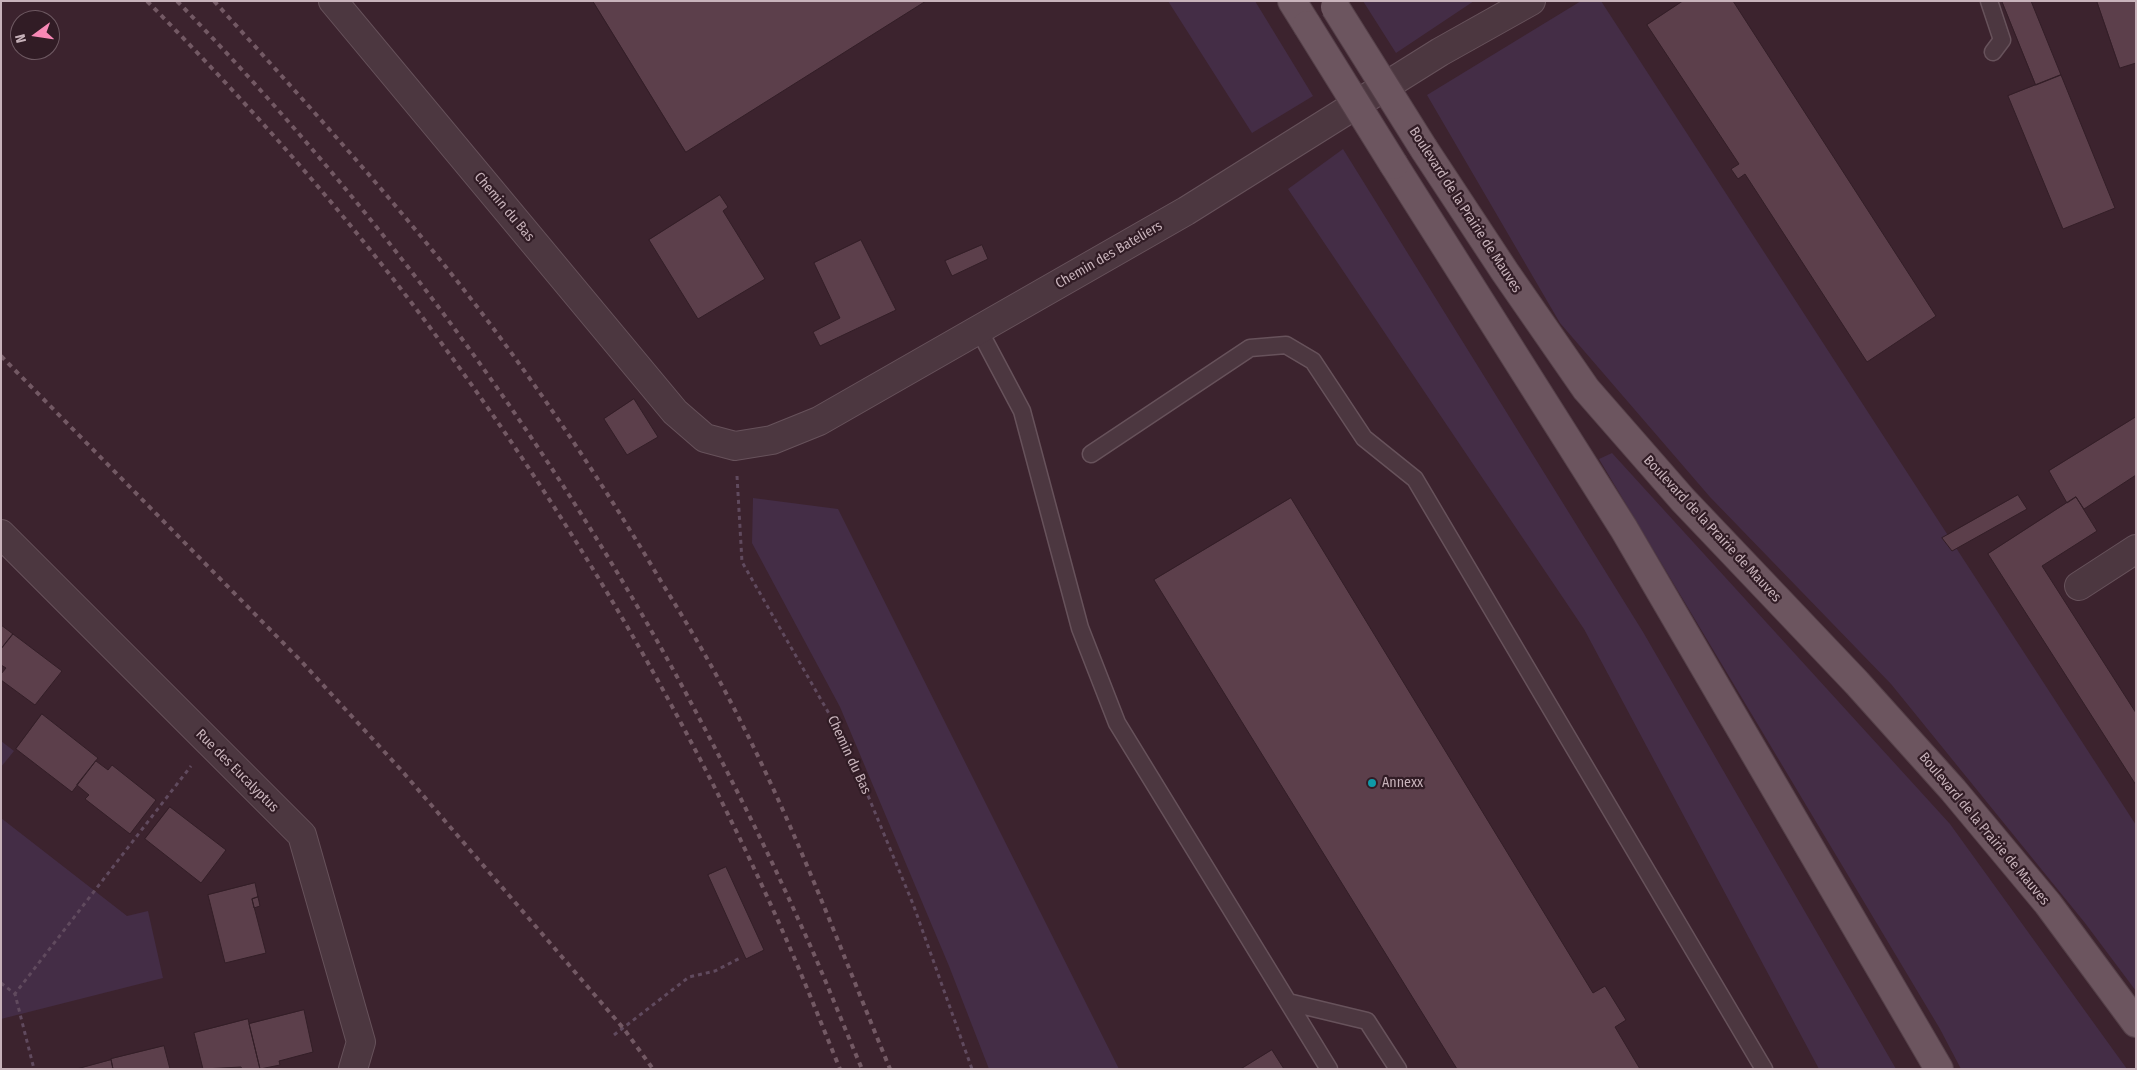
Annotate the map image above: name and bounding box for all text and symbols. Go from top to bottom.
north arrow [10,10,60,60]
text: N [12,32,30,45]
street label: Boulevard de la Prairie de Mauves [1405,124,1525,296]
street label: Chemin du Bas [470,169,538,245]
street label: Chemin des Bateliers [1053,218,1165,292]
street label: Boulevard de la Prairie de Mauves [1640,452,1784,606]
street label: Chemin du Bas [823,713,875,797]
street label: Rue des Eucalyptus [192,726,282,816]
street label: Boulevard de la Prairie de Mauves [1915,749,2053,909]
place label: Annexx [1382,775,1423,791]
marker: Annexx [1366,777,1378,789]

